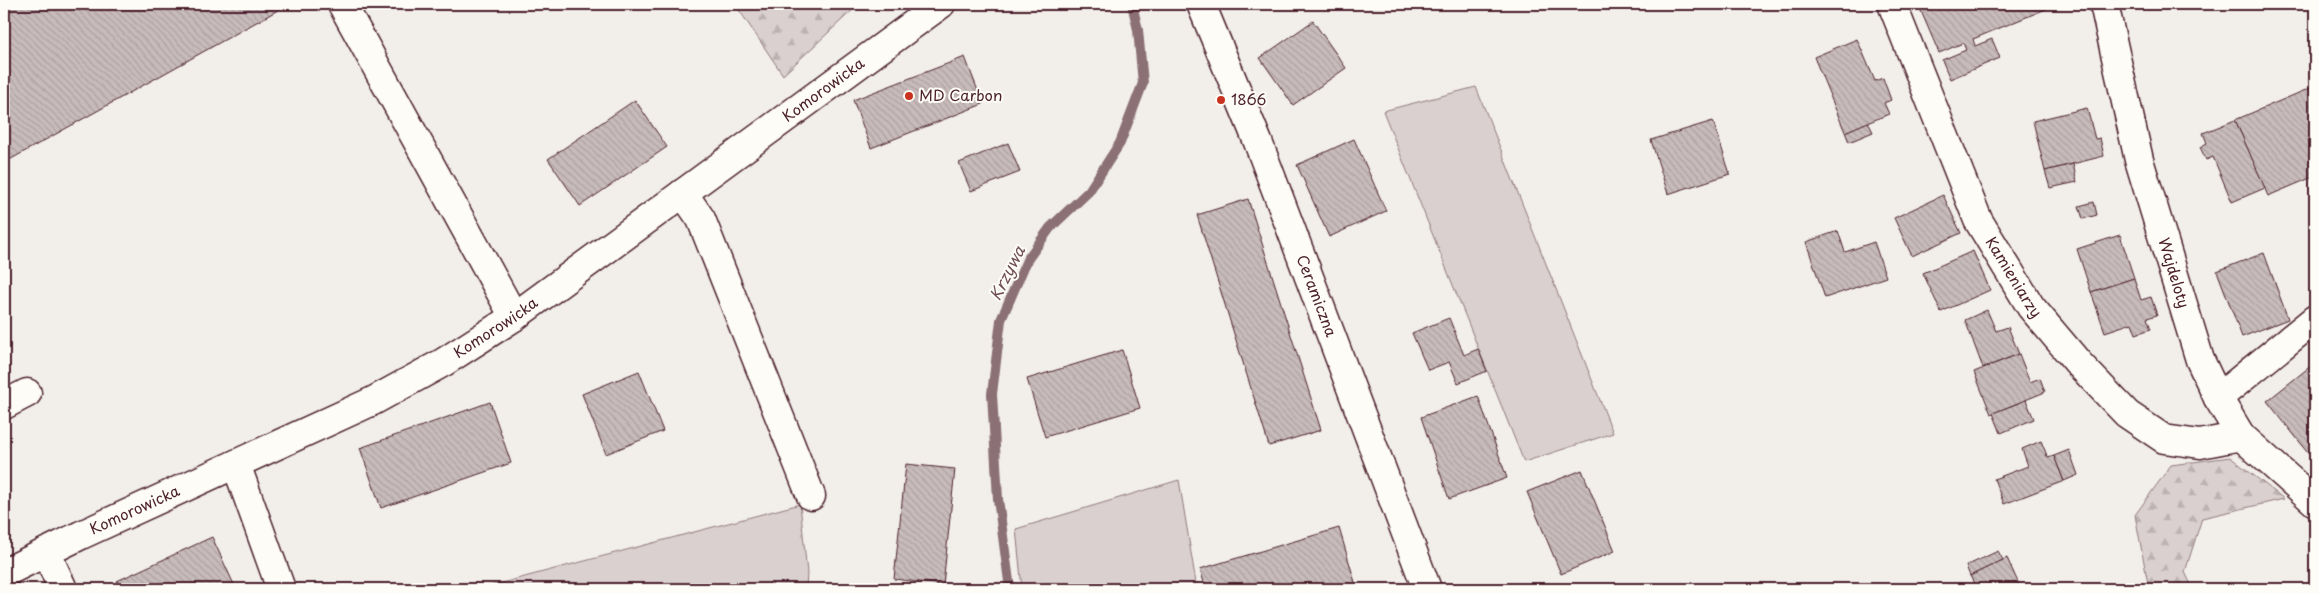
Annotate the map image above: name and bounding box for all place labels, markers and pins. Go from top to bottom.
place label: MD Carbon [919,83,1002,106]
place label: 1866 [1231,87,1266,110]
marker: MD Carbon [903,90,915,102]
marker: 1866 [1215,94,1227,106]

